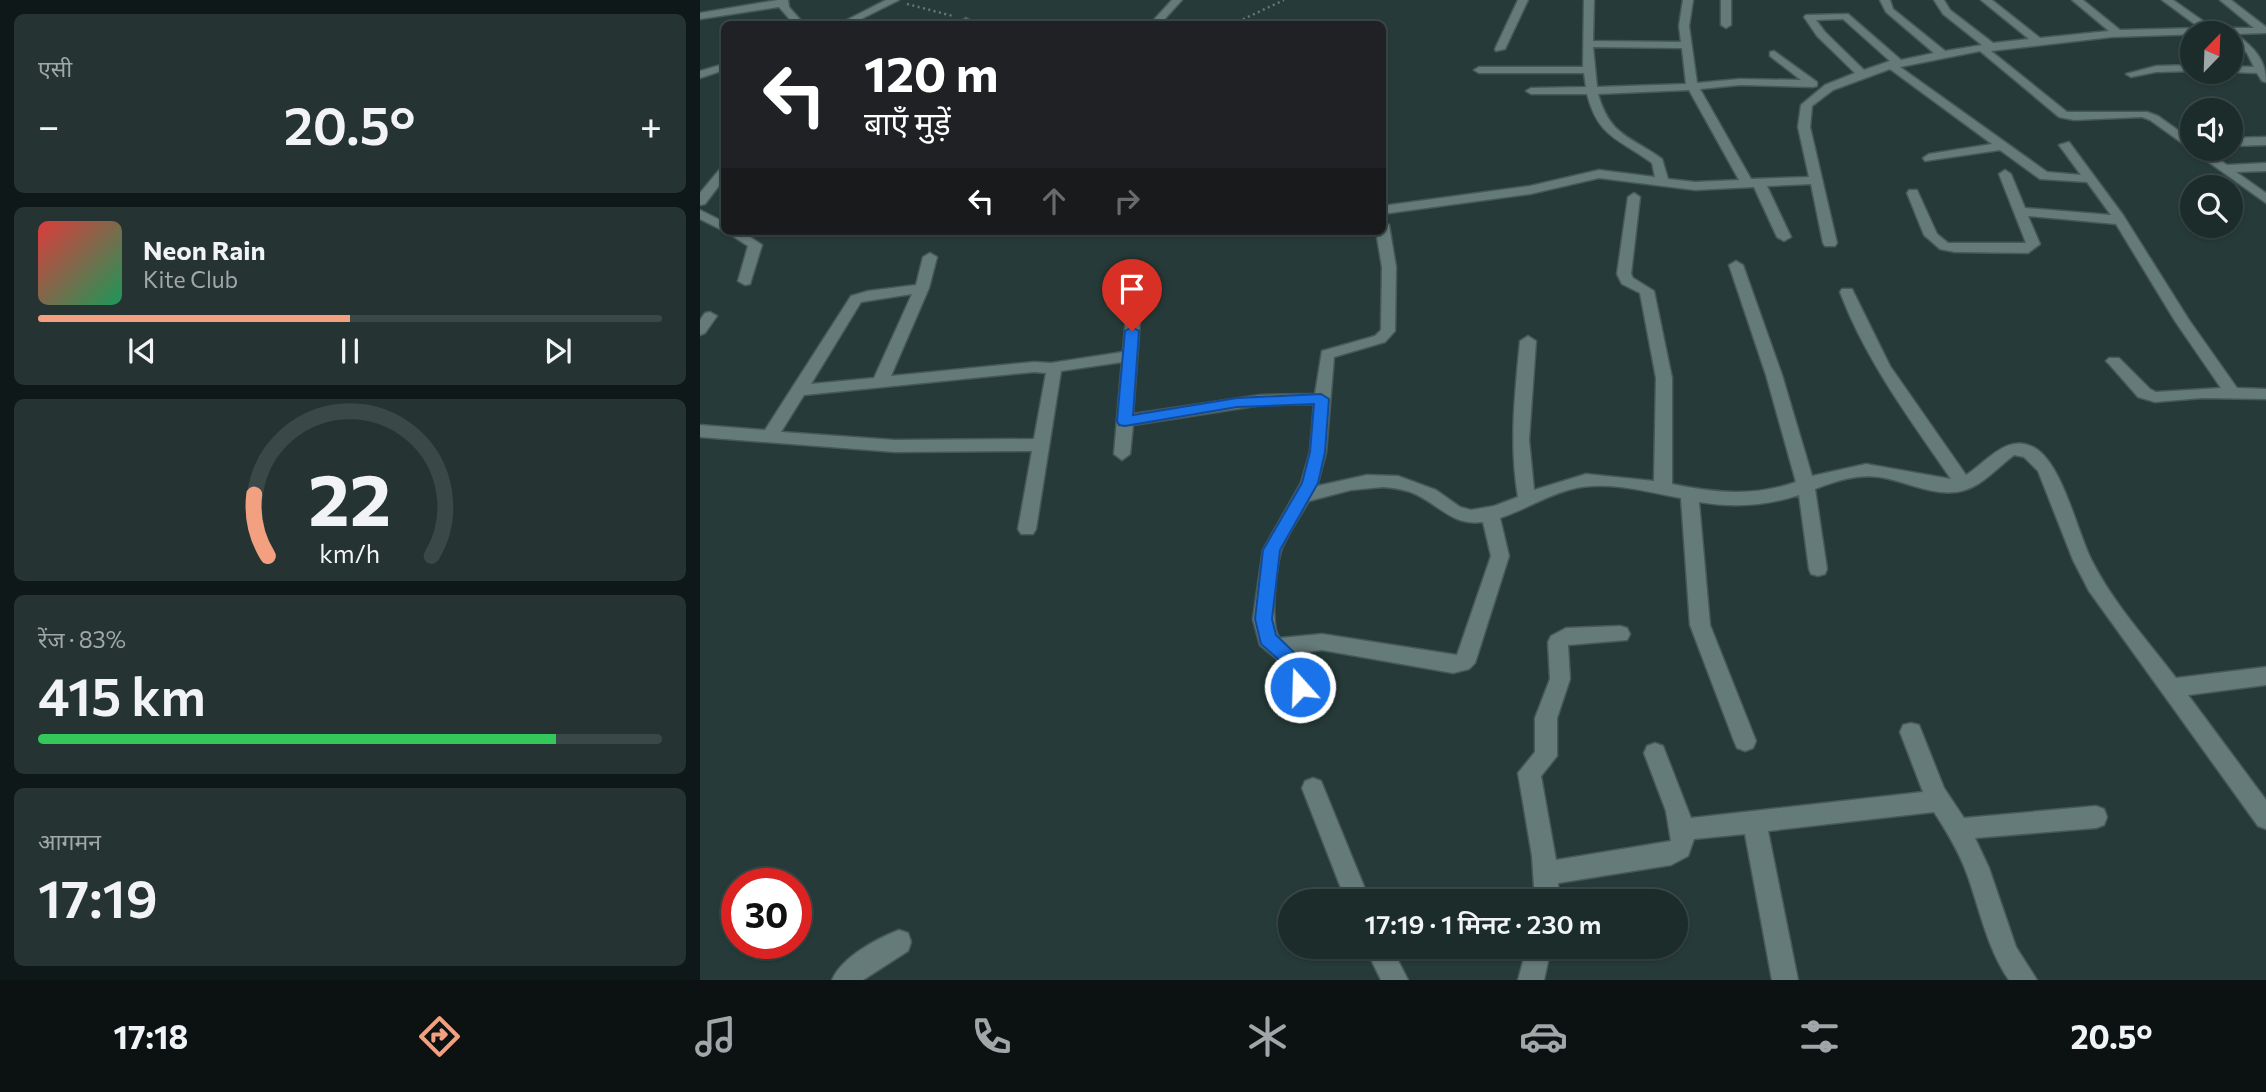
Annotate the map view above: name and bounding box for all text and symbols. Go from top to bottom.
north arrow [2180,21,2244,84]
map controls [2180,21,2243,238]
text: 120 m [864,42,998,102]
icon: left [749,49,840,140]
text: एसी [38,54,72,82]
text: 20.5° [284,92,415,156]
button: sound [2180,98,2243,161]
text: − [38,101,60,148]
text: + [640,101,662,148]
text: बाएँ मुड़ें [864,102,951,142]
button: search [2180,175,2243,238]
icon: left [962,182,1000,220]
icon: ahead [1035,182,1073,220]
icon: right [1108,182,1146,220]
text: Neon Rain [143,234,266,265]
pin [1102,259,1162,331]
text: Kite Club [143,265,238,293]
icon: arrive [1113,270,1151,308]
icon: previous [123,332,161,370]
icon: pause [331,332,369,370]
icon: next [539,332,577,370]
text: 22 [309,452,391,541]
text: km/h [320,538,380,568]
text: रेंज · 83% [38,625,126,653]
position arrow [1263,650,1337,724]
text: 415 km [38,663,206,727]
text: आगमन [38,827,101,855]
text: 17:19 [38,865,158,929]
speed limit sign: 30 [721,868,812,959]
text: 17:19 · 1 मिनट · 230 m [1365,908,1601,939]
icon: directions [415,1012,464,1061]
icon: music [691,1012,740,1061]
icon: phone [967,1012,1016,1061]
icon: climate [1243,1012,1292,1061]
icon: car [1519,1012,1568,1061]
icon: filters [1795,1012,1844,1061]
text: 17:18 [113,1016,188,1056]
text: 20.5° [2070,1016,2153,1056]

